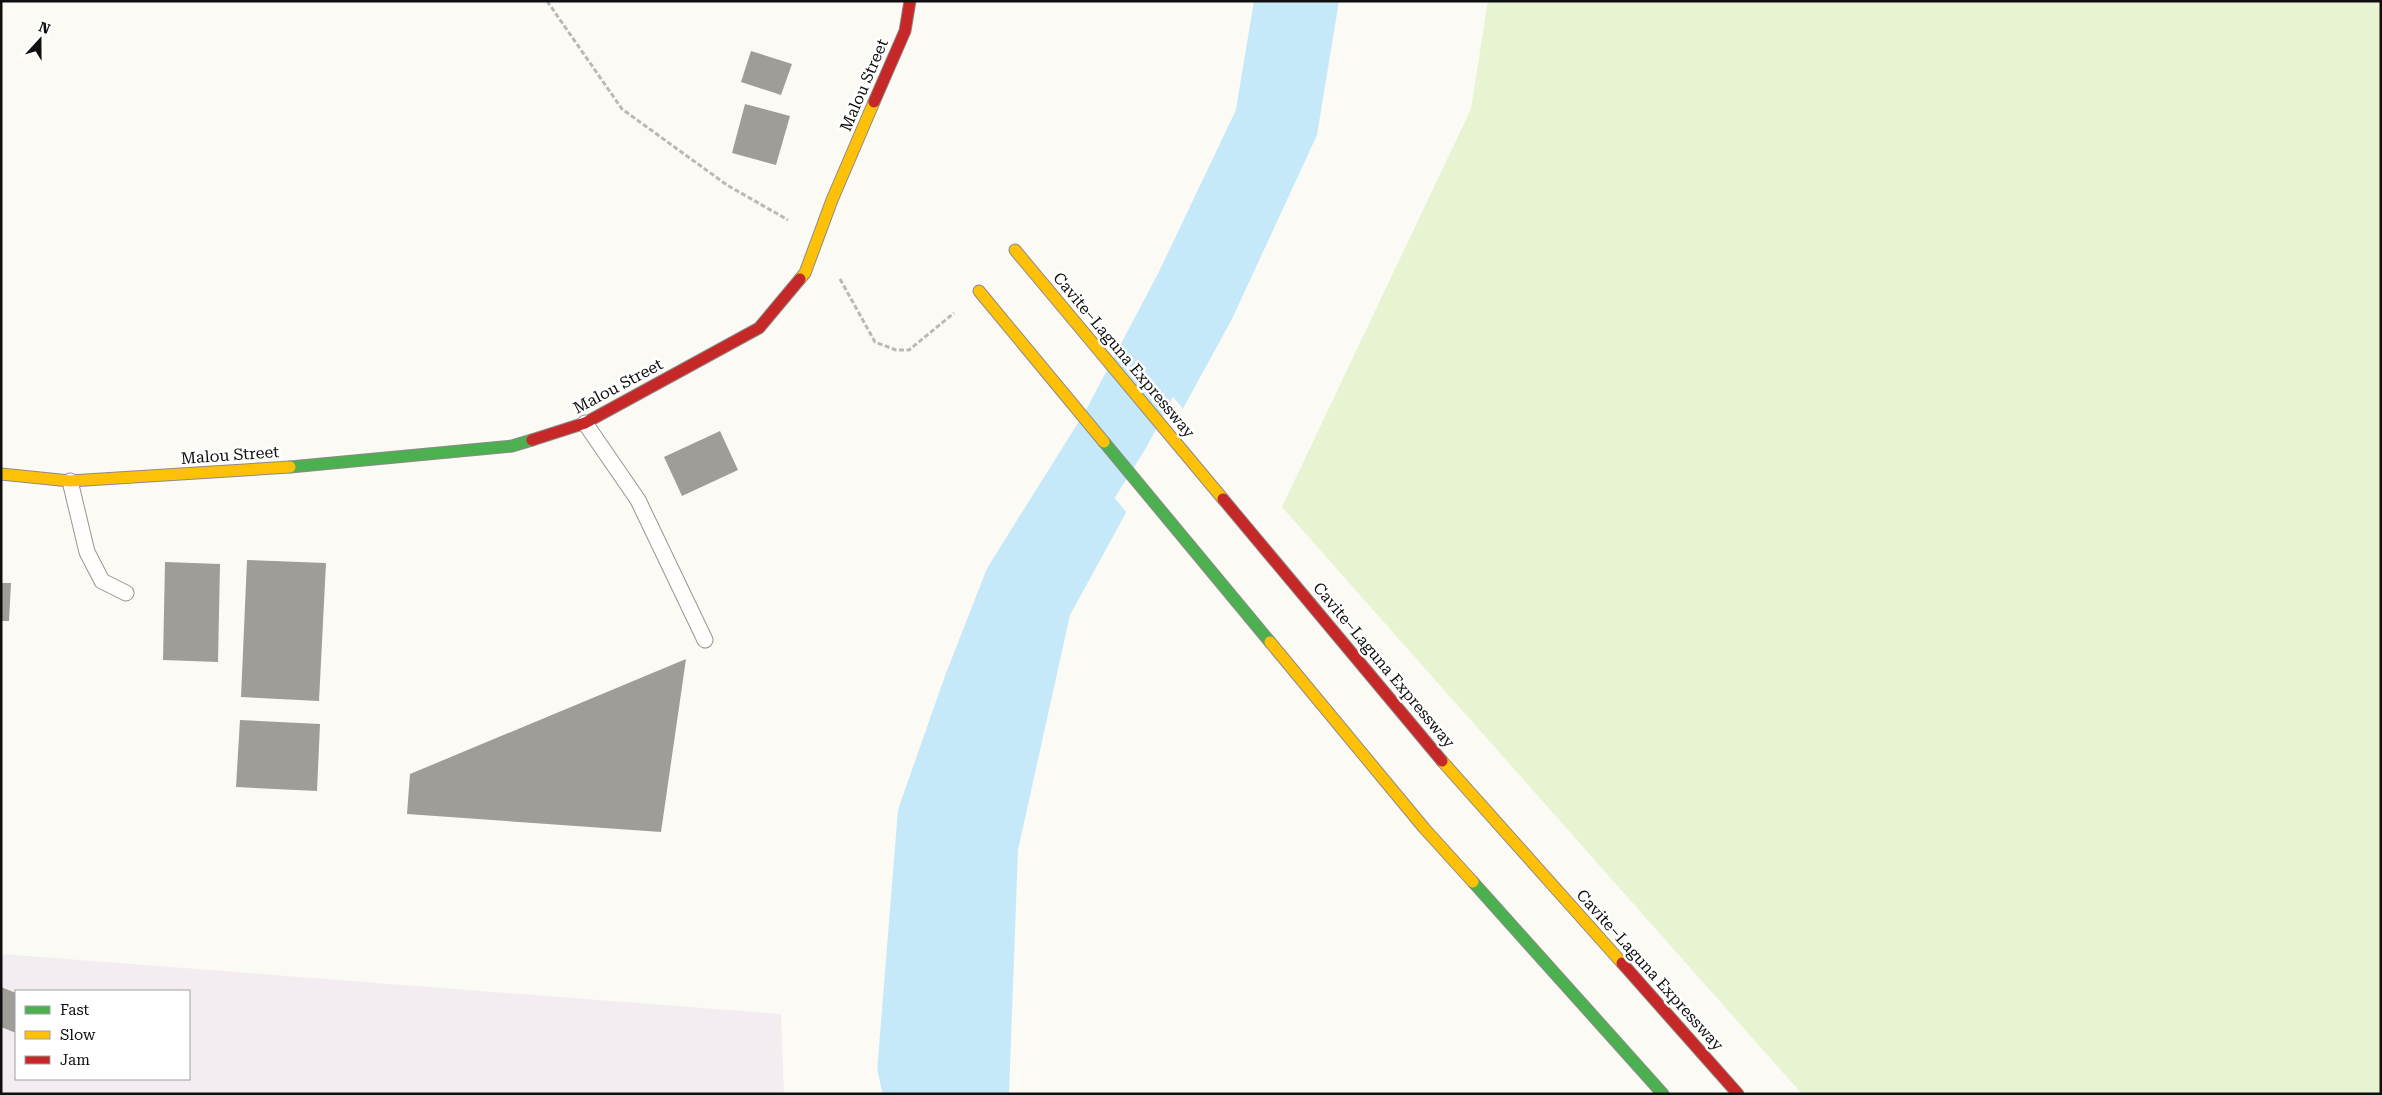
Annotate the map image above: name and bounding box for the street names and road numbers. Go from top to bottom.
street label: Malou Street [836,36,892,134]
street label: Cavite–Laguna Expressway [1049,268,1199,442]
street label: Malou Street [570,354,666,417]
street label: Malou Street [180,442,280,468]
street label: Cavite–Laguna Expressway [1309,578,1459,752]
street label: Cavite–Laguna Expressway [1573,886,1728,1055]

